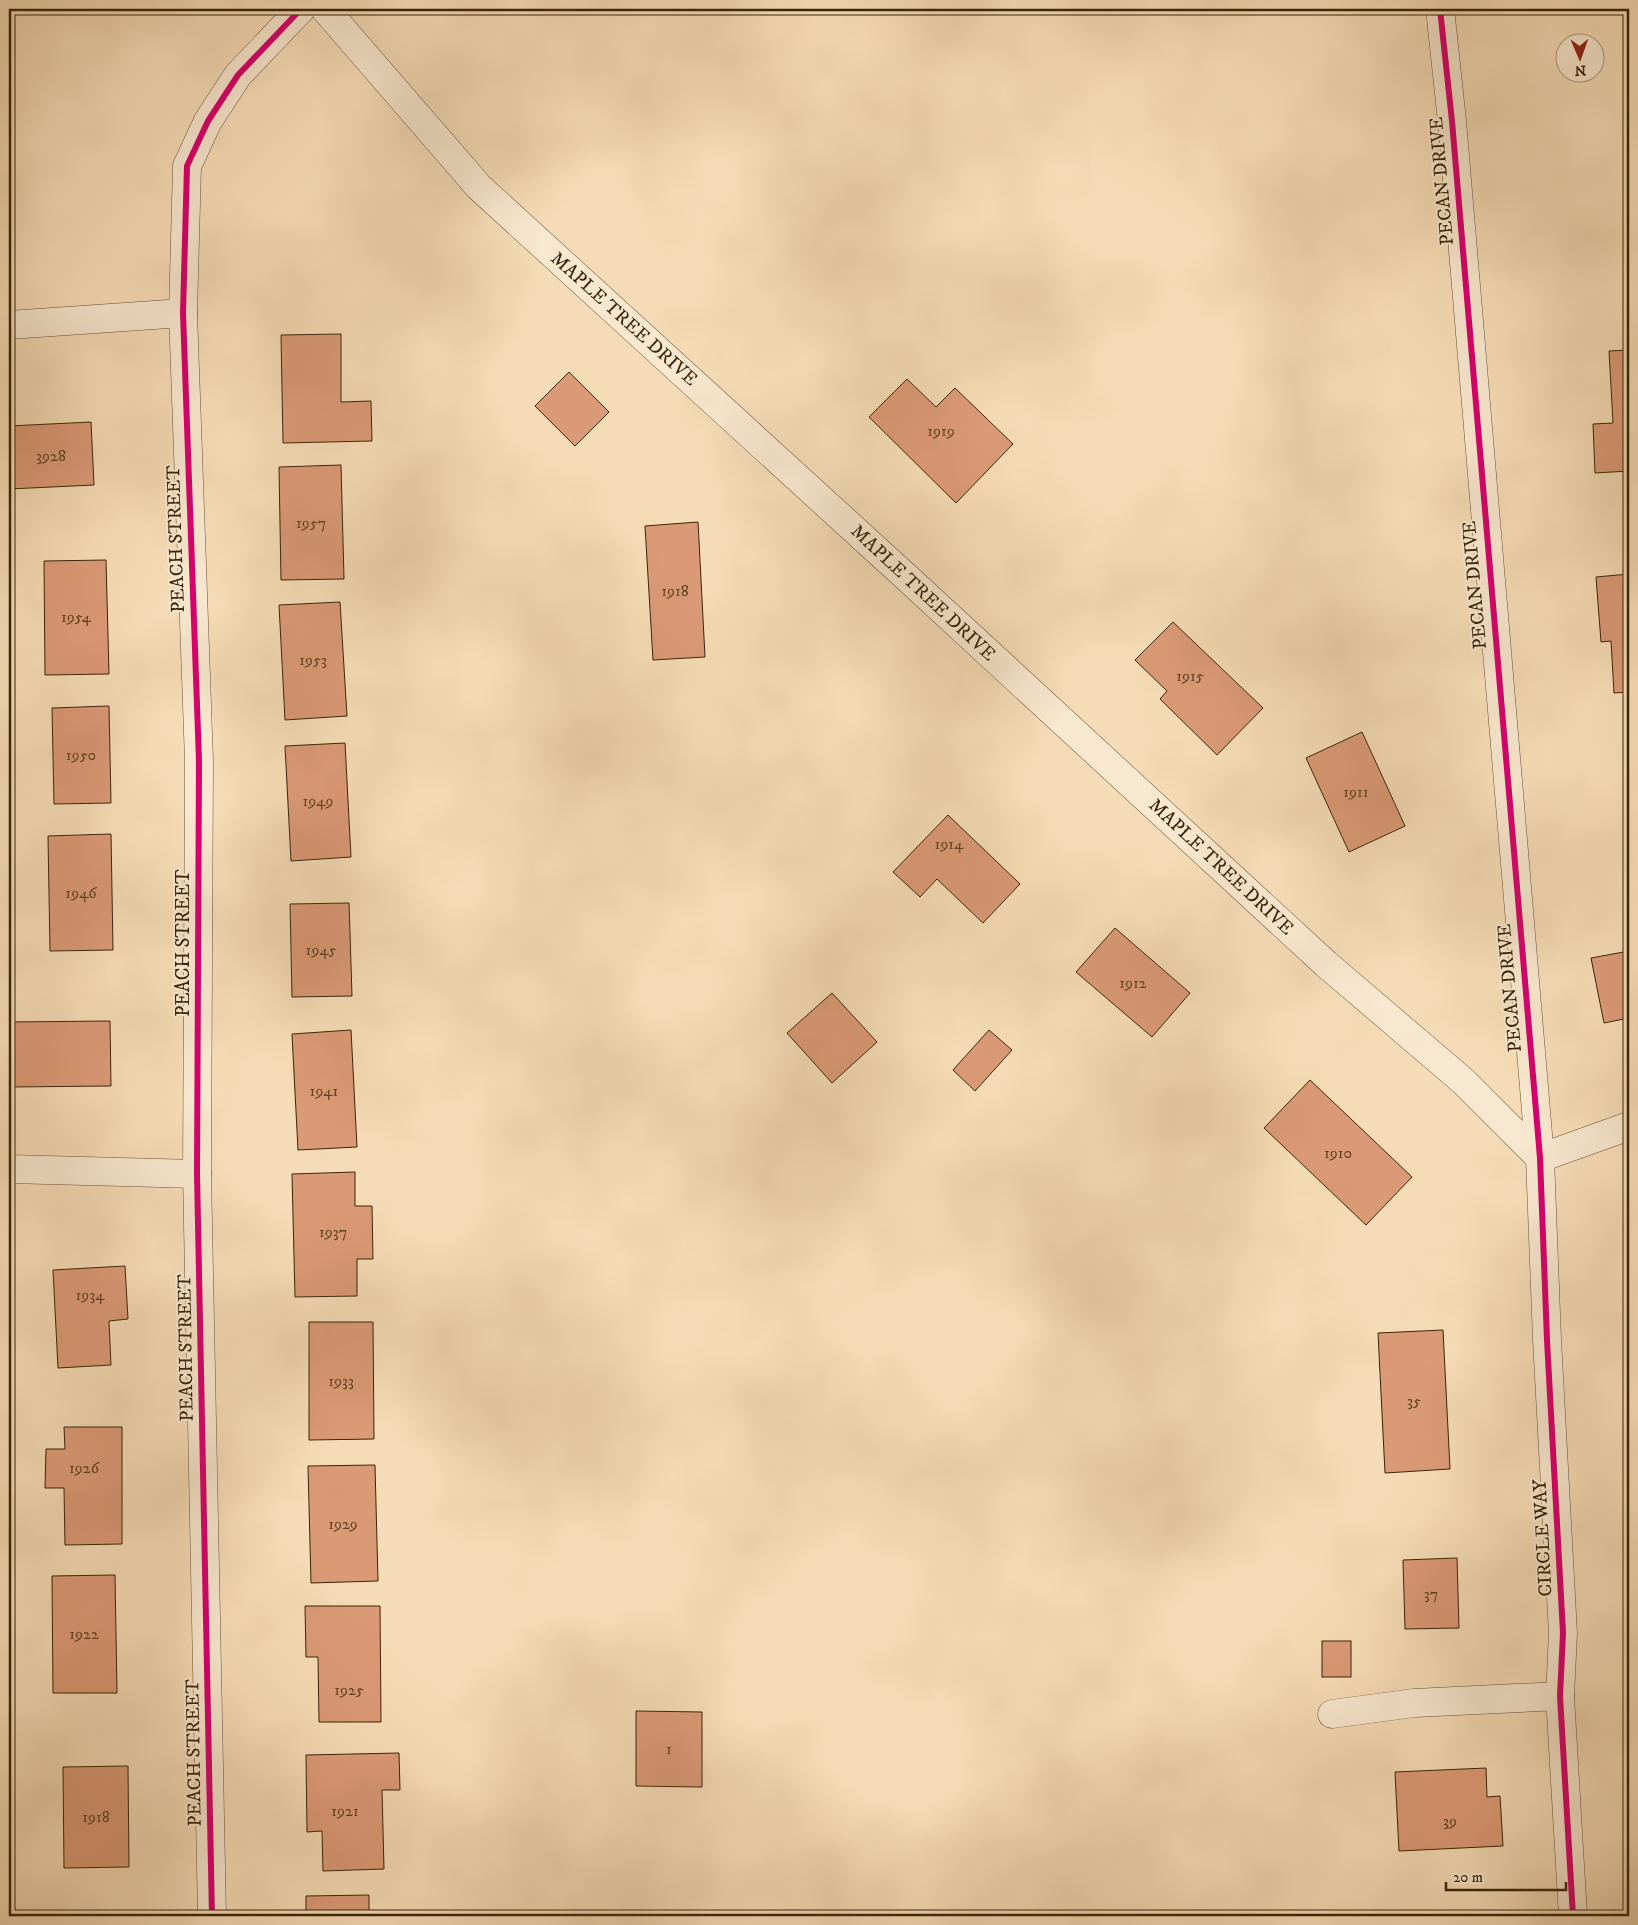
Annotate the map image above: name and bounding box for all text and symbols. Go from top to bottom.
north arrow [1556,32,1606,82]
text: N [1574,61,1586,79]
street label: PECAN DRIVE [1425,116,1459,246]
street label: MAPLE TREE DRIVE [546,247,702,391]
house number: 1919 [927,421,955,441]
house number: 3928 [36,446,66,466]
street label: PEACH STREET [162,464,190,613]
house number: 1957 [296,513,326,533]
street label: MAPLE TREE DRIVE [846,520,1000,666]
street label: PECAN DRIVE [1458,520,1492,650]
house number: 1918 [661,581,689,601]
house number: 1954 [61,607,92,627]
house number: 1953 [299,650,327,670]
house number: 1915 [1176,666,1204,686]
house number: 1950 [66,745,96,765]
house number: 1911 [1343,782,1369,802]
house number: 1949 [302,791,334,811]
street label: MAPLE TREE DRIVE [1144,794,1298,940]
house number: 1914 [935,834,964,854]
street label: PEACH STREET [172,869,195,1017]
house number: 1946 [65,883,97,903]
street label: PECAN DRIVE [1493,923,1527,1053]
house number: 1945 [306,940,336,960]
house number: 1912 [1119,973,1147,993]
house number: 1941 [310,1081,339,1101]
house number: 1910 [1324,1143,1352,1163]
house number: 1937 [319,1222,347,1242]
street label: PEACH STREET [173,1274,199,1422]
house number: 1934 [76,1285,105,1305]
house number: 1933 [328,1371,354,1391]
house number: 35 [1407,1391,1421,1411]
house number: 1926 [69,1458,100,1478]
street label: CIRCLE WAY [1528,1478,1558,1597]
house number: 1929 [328,1514,358,1534]
house number: 37 [1424,1584,1438,1604]
house number: 1922 [69,1624,99,1644]
street label: PEACH STREET [181,1679,207,1827]
house number: 1925 [334,1680,364,1700]
house number: 1 [666,1739,672,1759]
house number: 1921 [331,1801,359,1821]
house number: 1918 [82,1807,110,1827]
house number: 39 [1443,1811,1457,1831]
scale bar [1446,1860,1566,1892]
text: 20 m [1453,1868,1483,1887]

